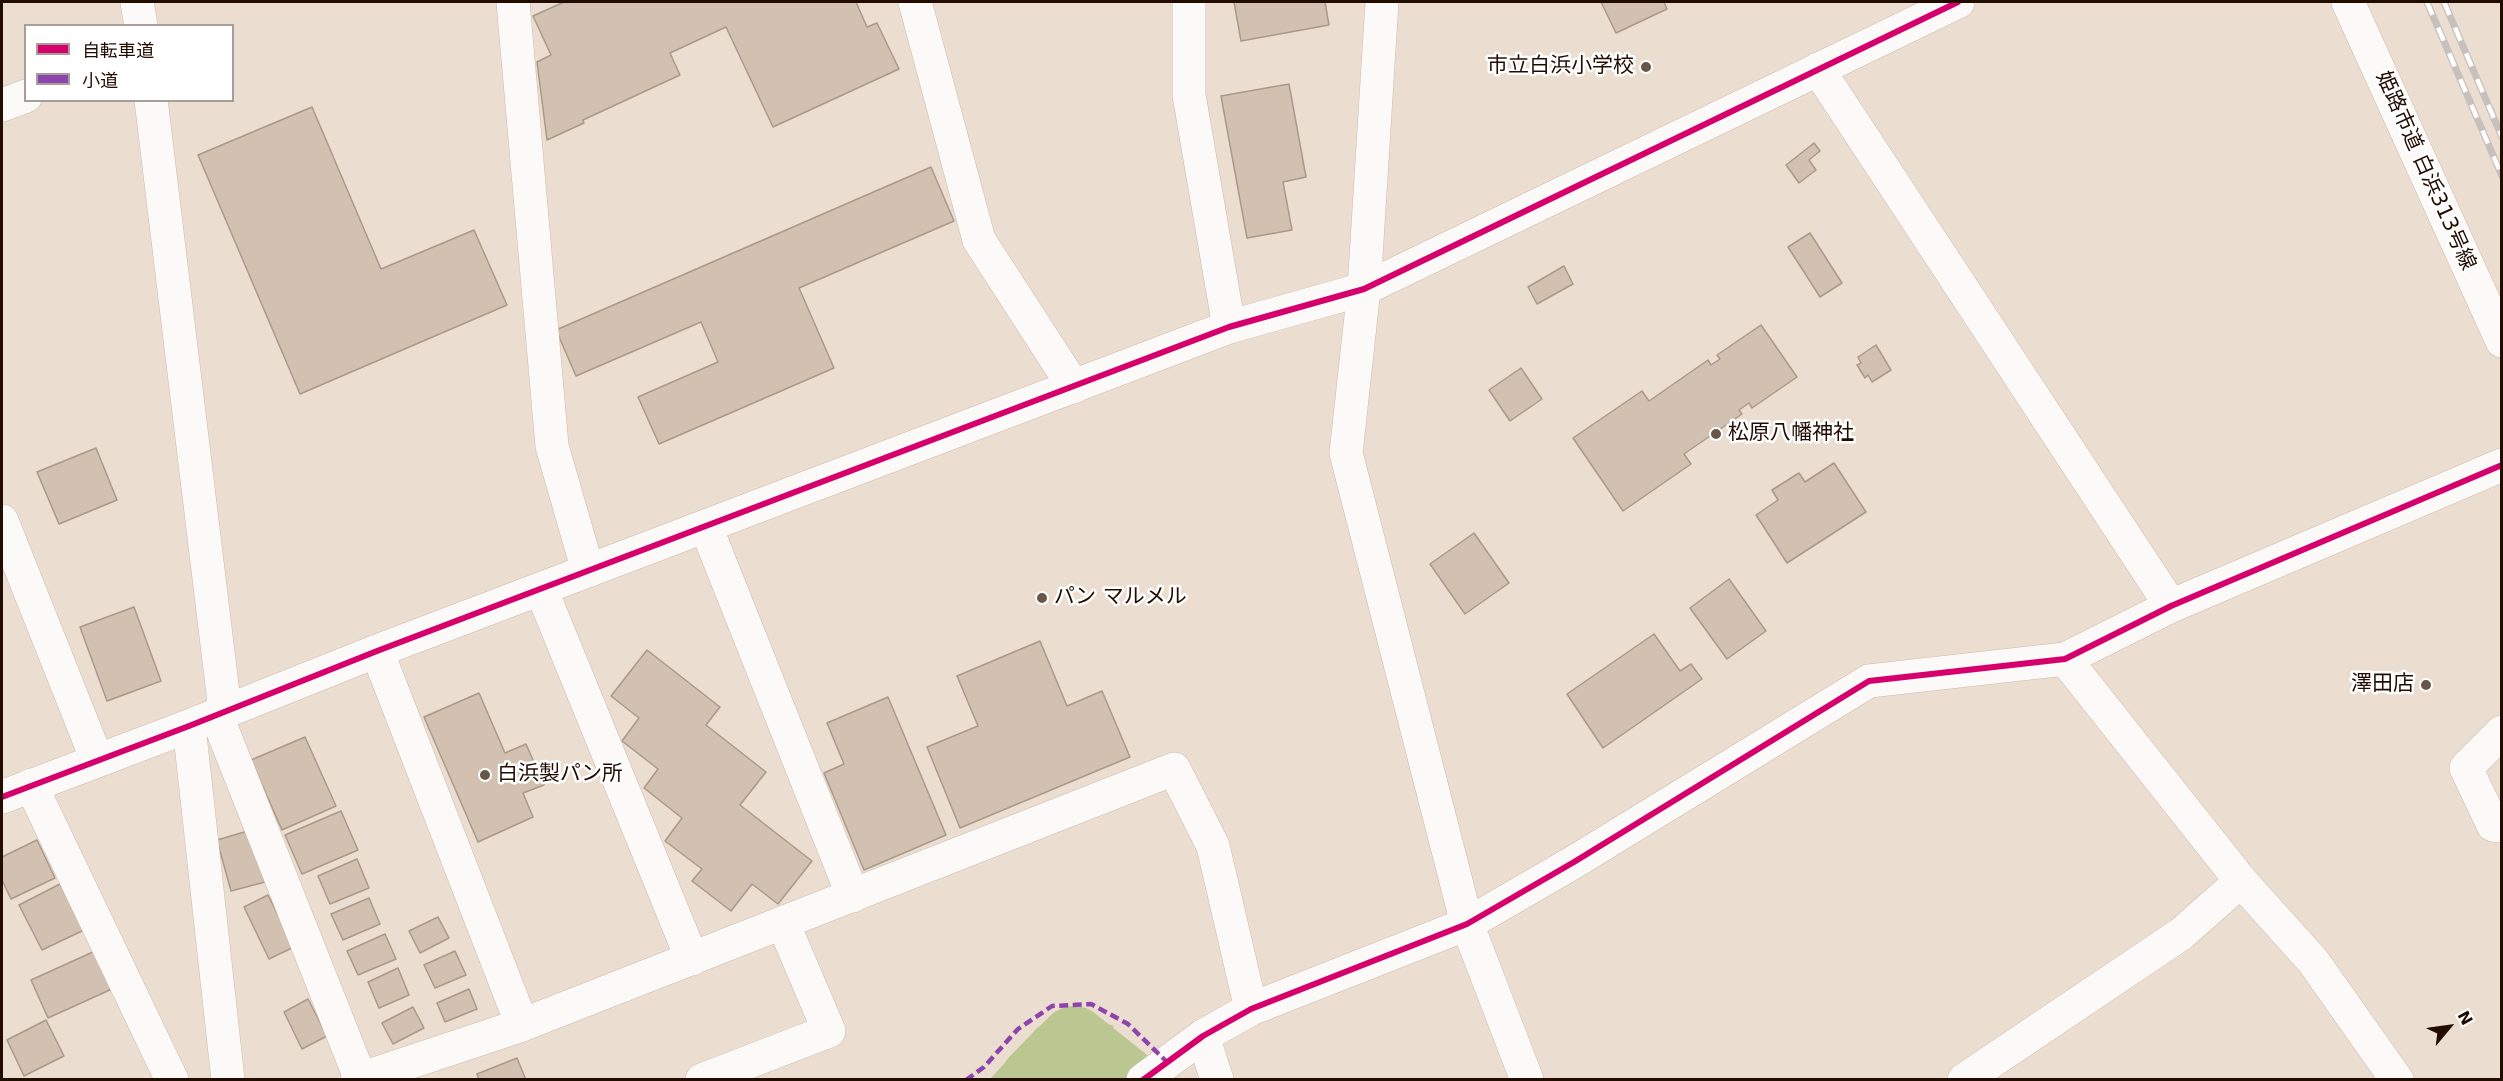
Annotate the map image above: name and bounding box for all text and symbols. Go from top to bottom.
legend [24,24,234,102]
text: 自転車道 [82,40,154,61]
place label: 市立白浜小学校 [1487,54,1634,80]
marker: 市立白浜小学校 [1639,60,1653,74]
street label: 姫路市道 白浜313号線 [2370,68,2480,274]
text: 小道 [82,70,118,91]
place label: 松原八幡神社 [1728,421,1854,447]
marker: 松原八幡神社 [1709,427,1723,441]
place label: パン マルメル [1054,585,1187,611]
marker: パン マルメル [1035,591,1049,605]
place label: 澤田店 [2351,672,2414,698]
marker: 澤田店 [2419,678,2433,692]
place label: 白浜製パン所 [497,762,623,788]
marker: 白浜製パン所 [478,768,492,782]
north arrow [2419,997,2479,1057]
text: N [2454,1008,2477,1028]

